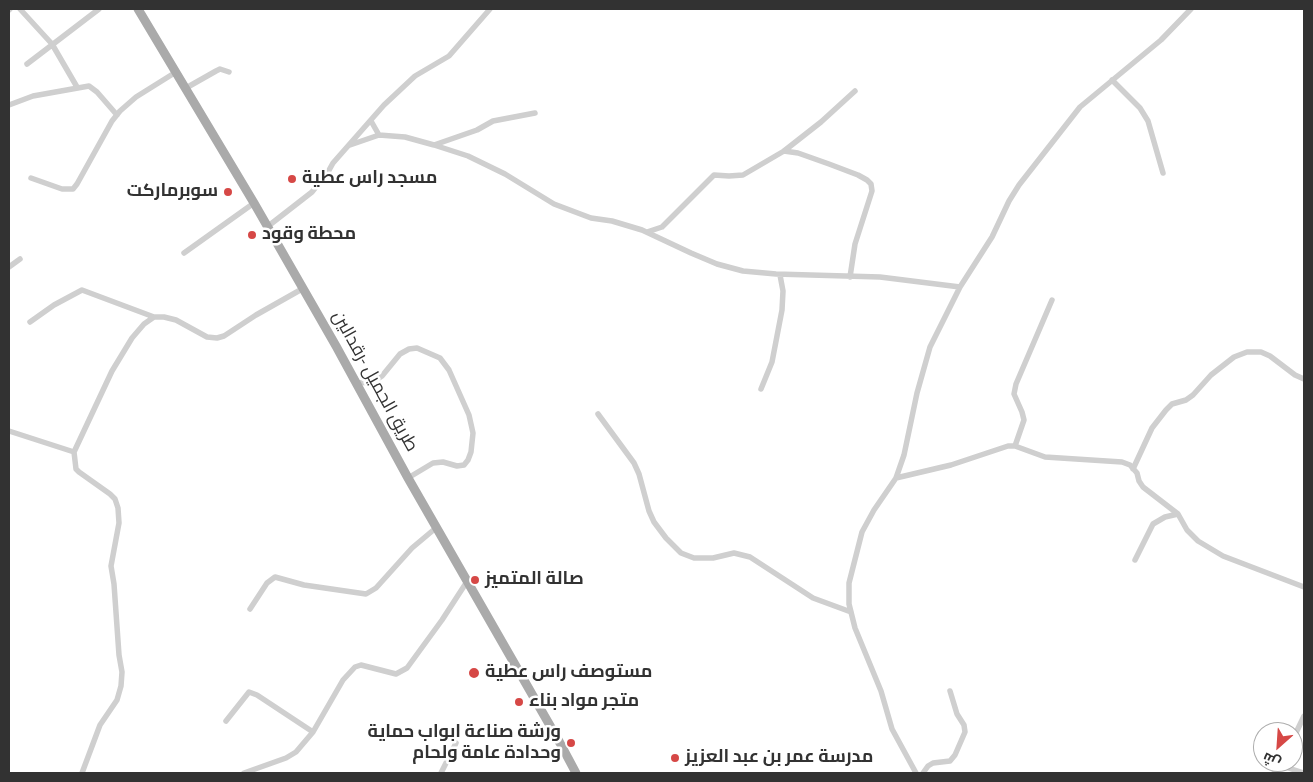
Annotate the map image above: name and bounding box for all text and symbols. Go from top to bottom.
place label: مسجد راس عطية [302,168,437,190]
marker: مسجد راس عطية [286,173,298,185]
place label: سوبرماركت [127,181,218,203]
marker: سوبرماركت [222,186,234,198]
place label: محطة وقود [262,224,356,246]
marker: محطة وقود [246,229,258,241]
street label: طريق الجميل -رقدالين [326,308,422,456]
place label: صالة المتميز [485,569,584,591]
marker: صالة المتميز [469,574,481,586]
place label: مستوصف راس عطية [485,662,652,684]
marker: مستوصف راس عطية [467,666,481,680]
place label: متجر مواد بناء [529,691,639,713]
marker: متجر مواد بناء [513,696,525,708]
place label: ورشة صناعة ابواب حماية وحدادة عامة ولحام [368,722,561,764]
north arrow [1253,722,1303,772]
marker: ورشة صناعة ابواب حماية وحدادة عامة ولحام [565,737,577,749]
place label: مدرسة عمر بن عبد العزيز [685,747,873,769]
text: ش [1259,747,1284,773]
marker: مدرسة عمر بن عبد العزيز [669,752,681,764]

